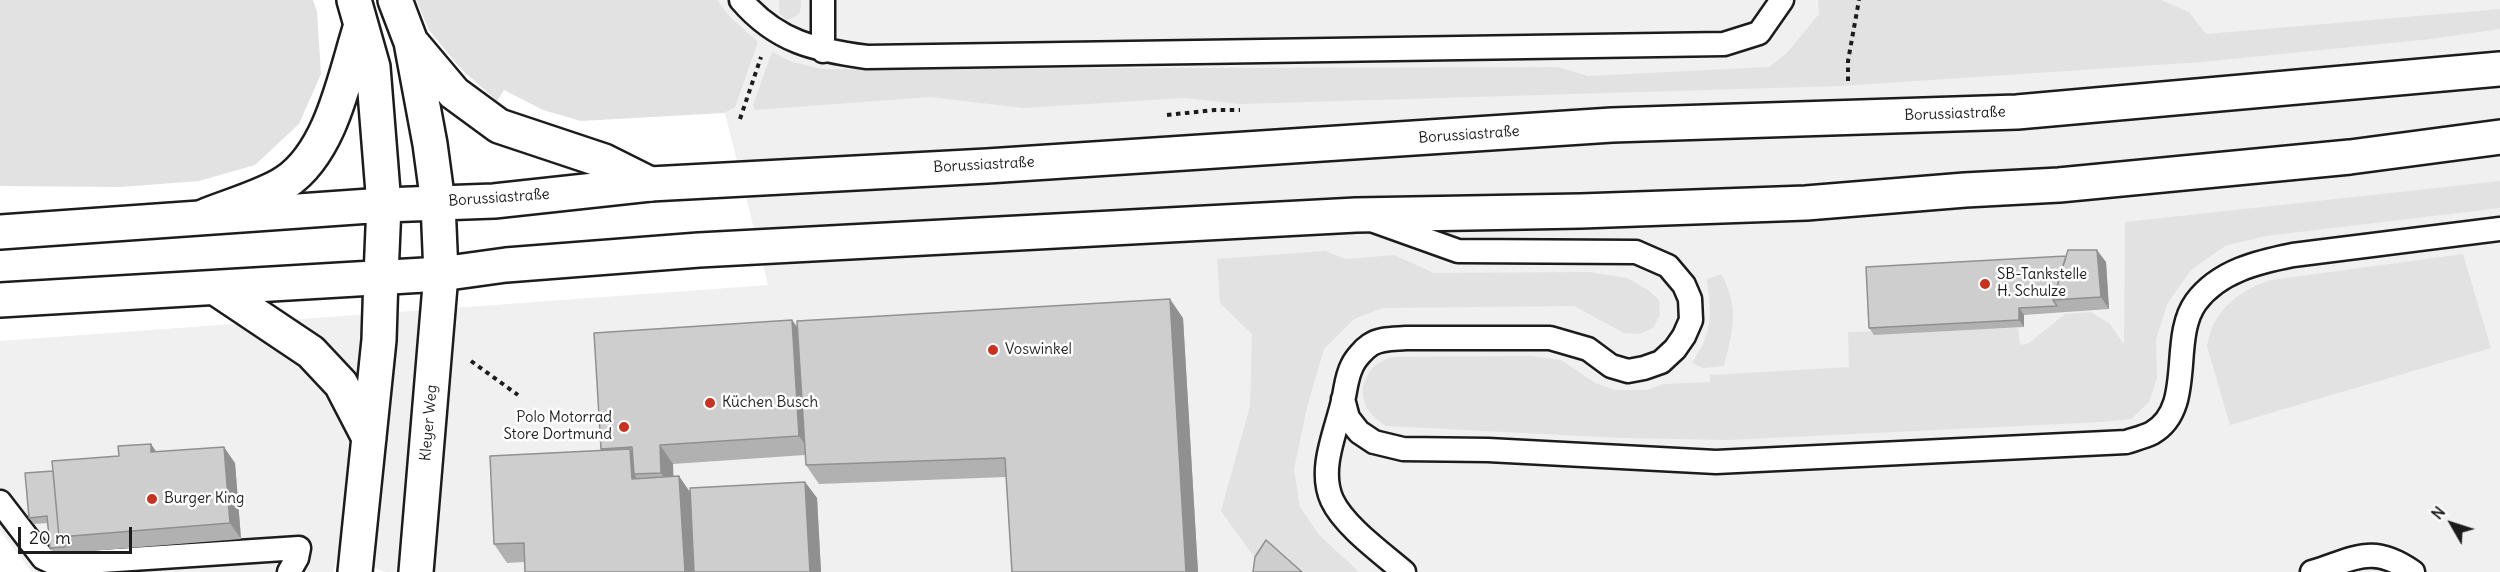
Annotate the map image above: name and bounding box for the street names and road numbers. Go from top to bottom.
street label: Borussiastraße [1904,103,2006,125]
street label: Borussiastraße [1418,122,1520,148]
street label: Borussiastraße [933,153,1035,177]
street label: Borussiastraße [448,185,550,211]
street label: Kleyer Weg [417,384,441,462]

